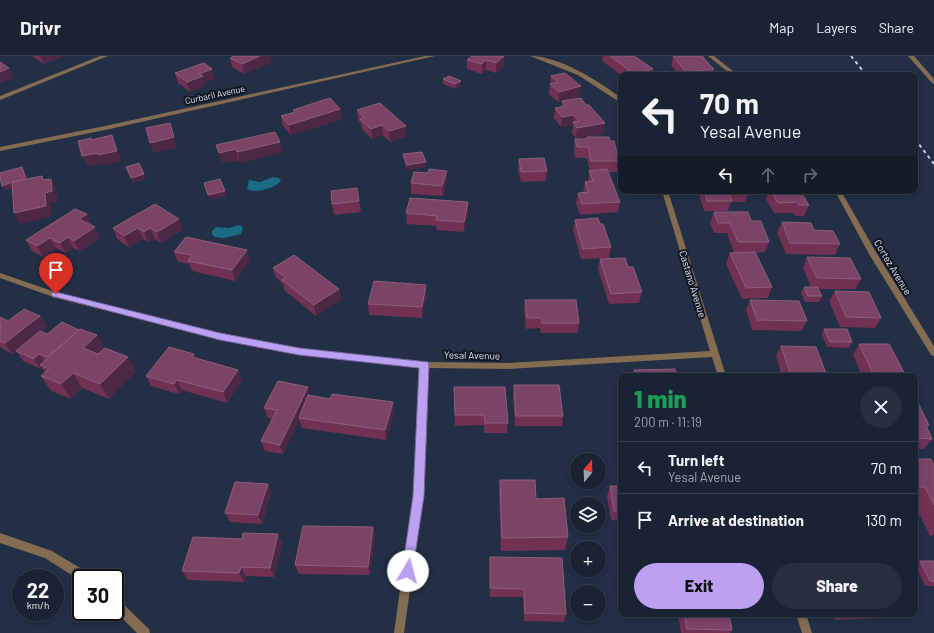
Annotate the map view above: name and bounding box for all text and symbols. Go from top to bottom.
text: Drivr [20,16,61,39]
text: Map [769,19,794,36]
text: Layers [816,19,857,36]
text: Share [879,19,914,36]
street label: Curbaril Avenue [184,83,246,106]
text: 70 m [700,86,759,120]
icon: left [634,88,686,140]
text: Yesal Avenue [700,120,801,142]
icon: left [715,164,737,186]
icon: ahead [757,164,779,186]
icon: right [799,164,821,186]
street label: Cortez Avenue [872,237,914,297]
street label: Castano Avenue [677,249,709,319]
pin [39,253,73,294]
icon: arrive [45,259,67,281]
street label: Yesal Avenue [444,349,500,361]
text: 1 min [634,384,687,413]
button: close [860,386,902,428]
text: 200 m · 11:19 [634,414,702,430]
text: Turn left [668,451,724,469]
north arrow [570,453,606,489]
map controls [570,453,606,621]
icon: left [634,457,656,479]
text: 70 m [871,459,902,477]
text: Yesal Avenue [668,469,741,485]
button: layers [570,497,606,533]
icon: arrive [634,509,656,531]
text: Arrive at destination [668,511,804,529]
text: 130 m [865,511,902,529]
button: + [570,541,606,577]
position arrow [387,550,429,592]
button: Exit [634,563,764,609]
button: Share [772,563,902,609]
speed limit sign: 30 [72,569,124,621]
text: 22 [27,578,49,602]
button: − [570,585,606,621]
text: km/h [27,599,49,611]

